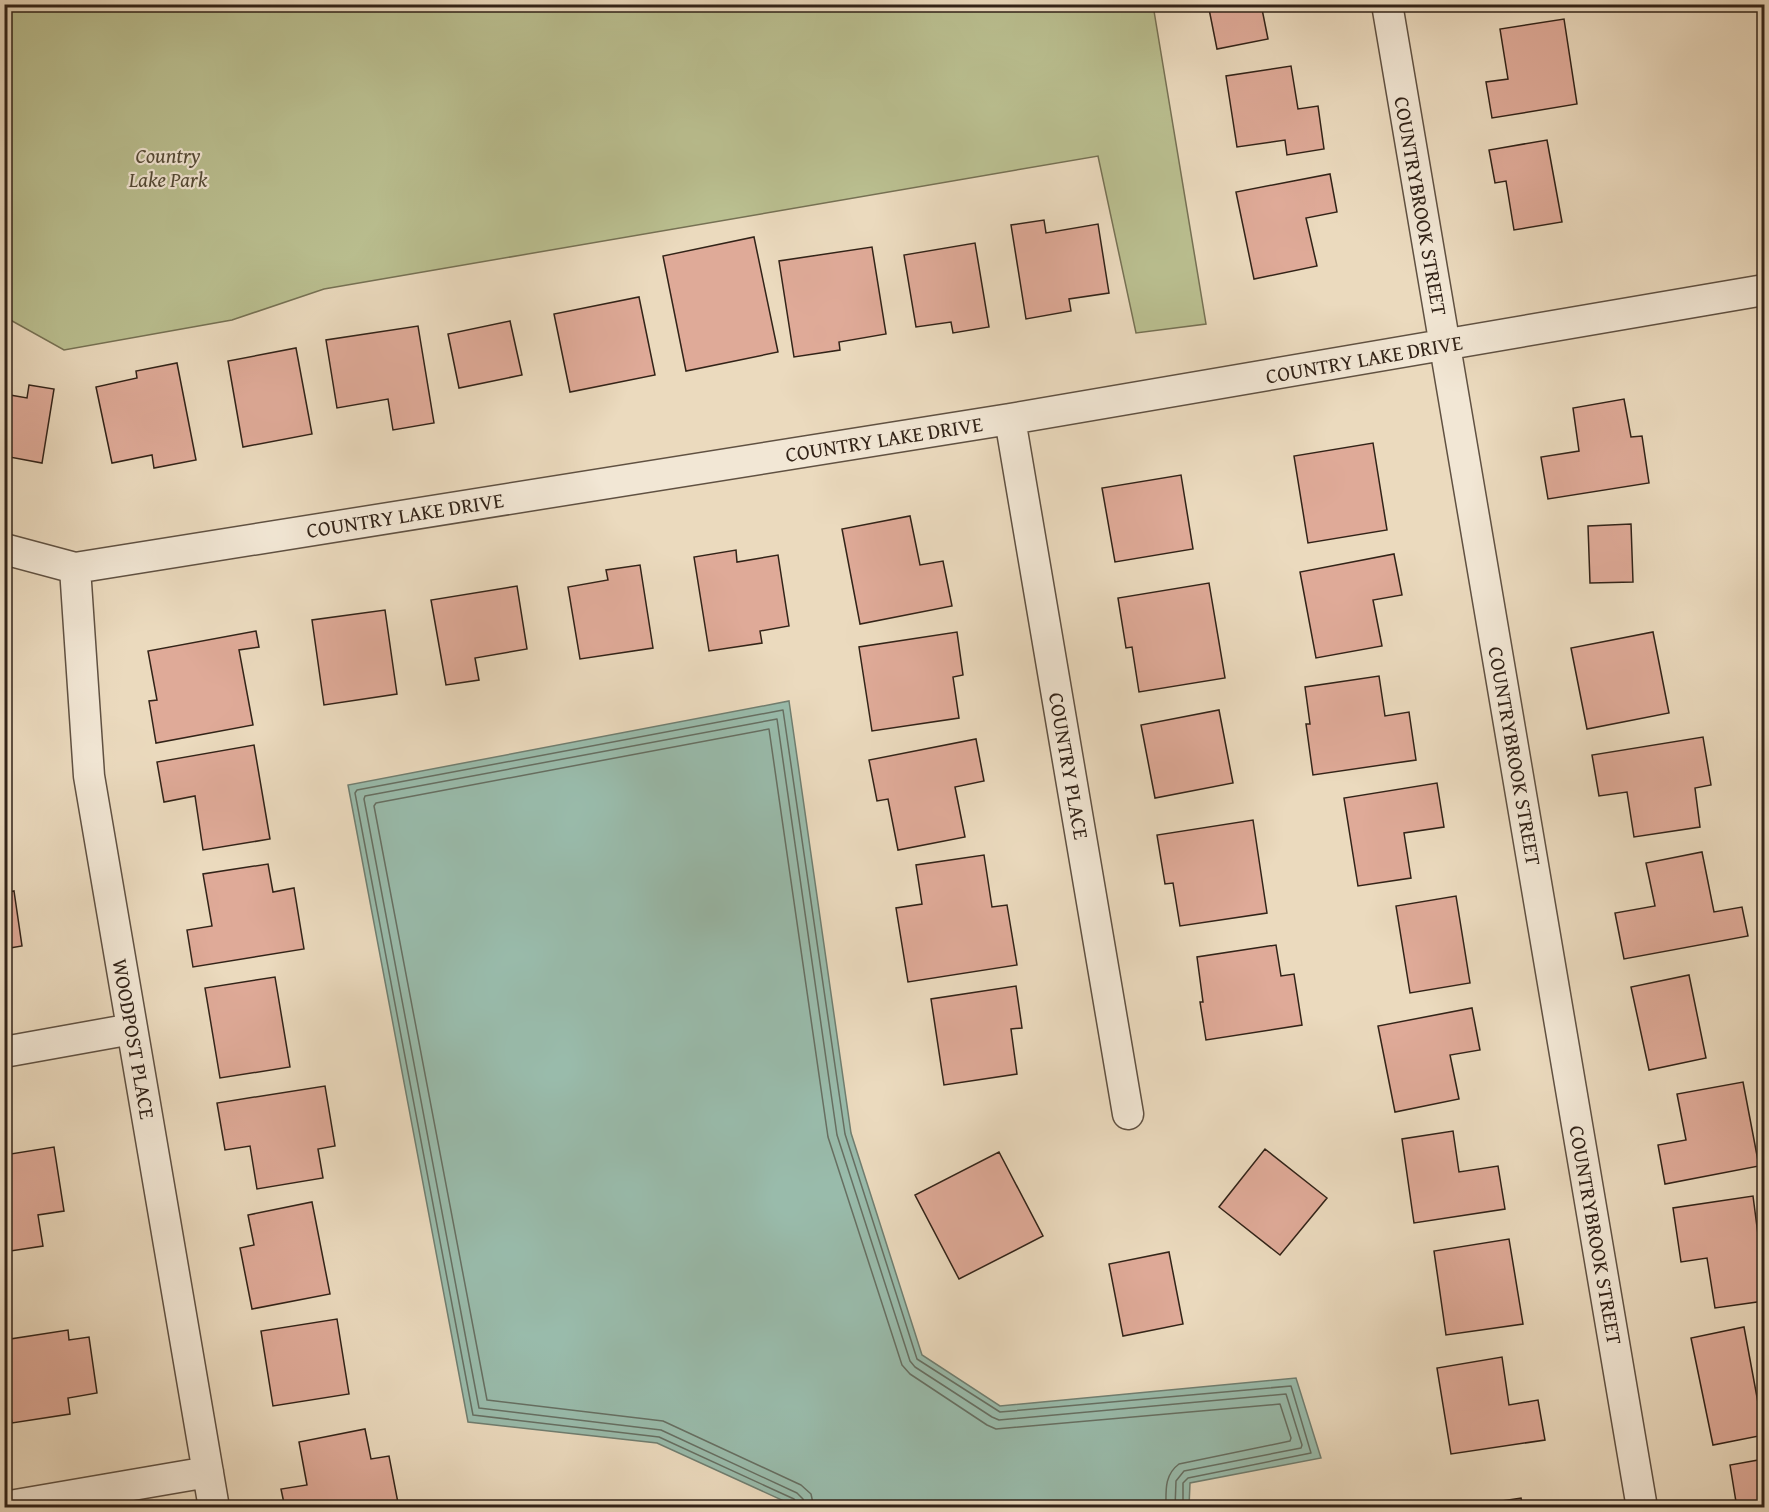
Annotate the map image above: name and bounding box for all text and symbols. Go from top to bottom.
street label: COUNTRYBROOK STREET [1386,94,1456,318]
park label: Country Lake Park [128,140,208,195]
street label: COUNTRY LAKE DRIVE [1263,326,1465,392]
street label: COUNTRY LAKE DRIVE [783,408,985,470]
street label: COUNTRY LAKE DRIVE [304,484,506,546]
street label: COUNTRYBROOK STREET [1480,644,1550,868]
street label: COUNTRY PLACE [1041,690,1097,842]
street label: WOODPOST PLACE [105,956,163,1122]
street label: COUNTRYBROOK STREET [1561,1123,1631,1347]

